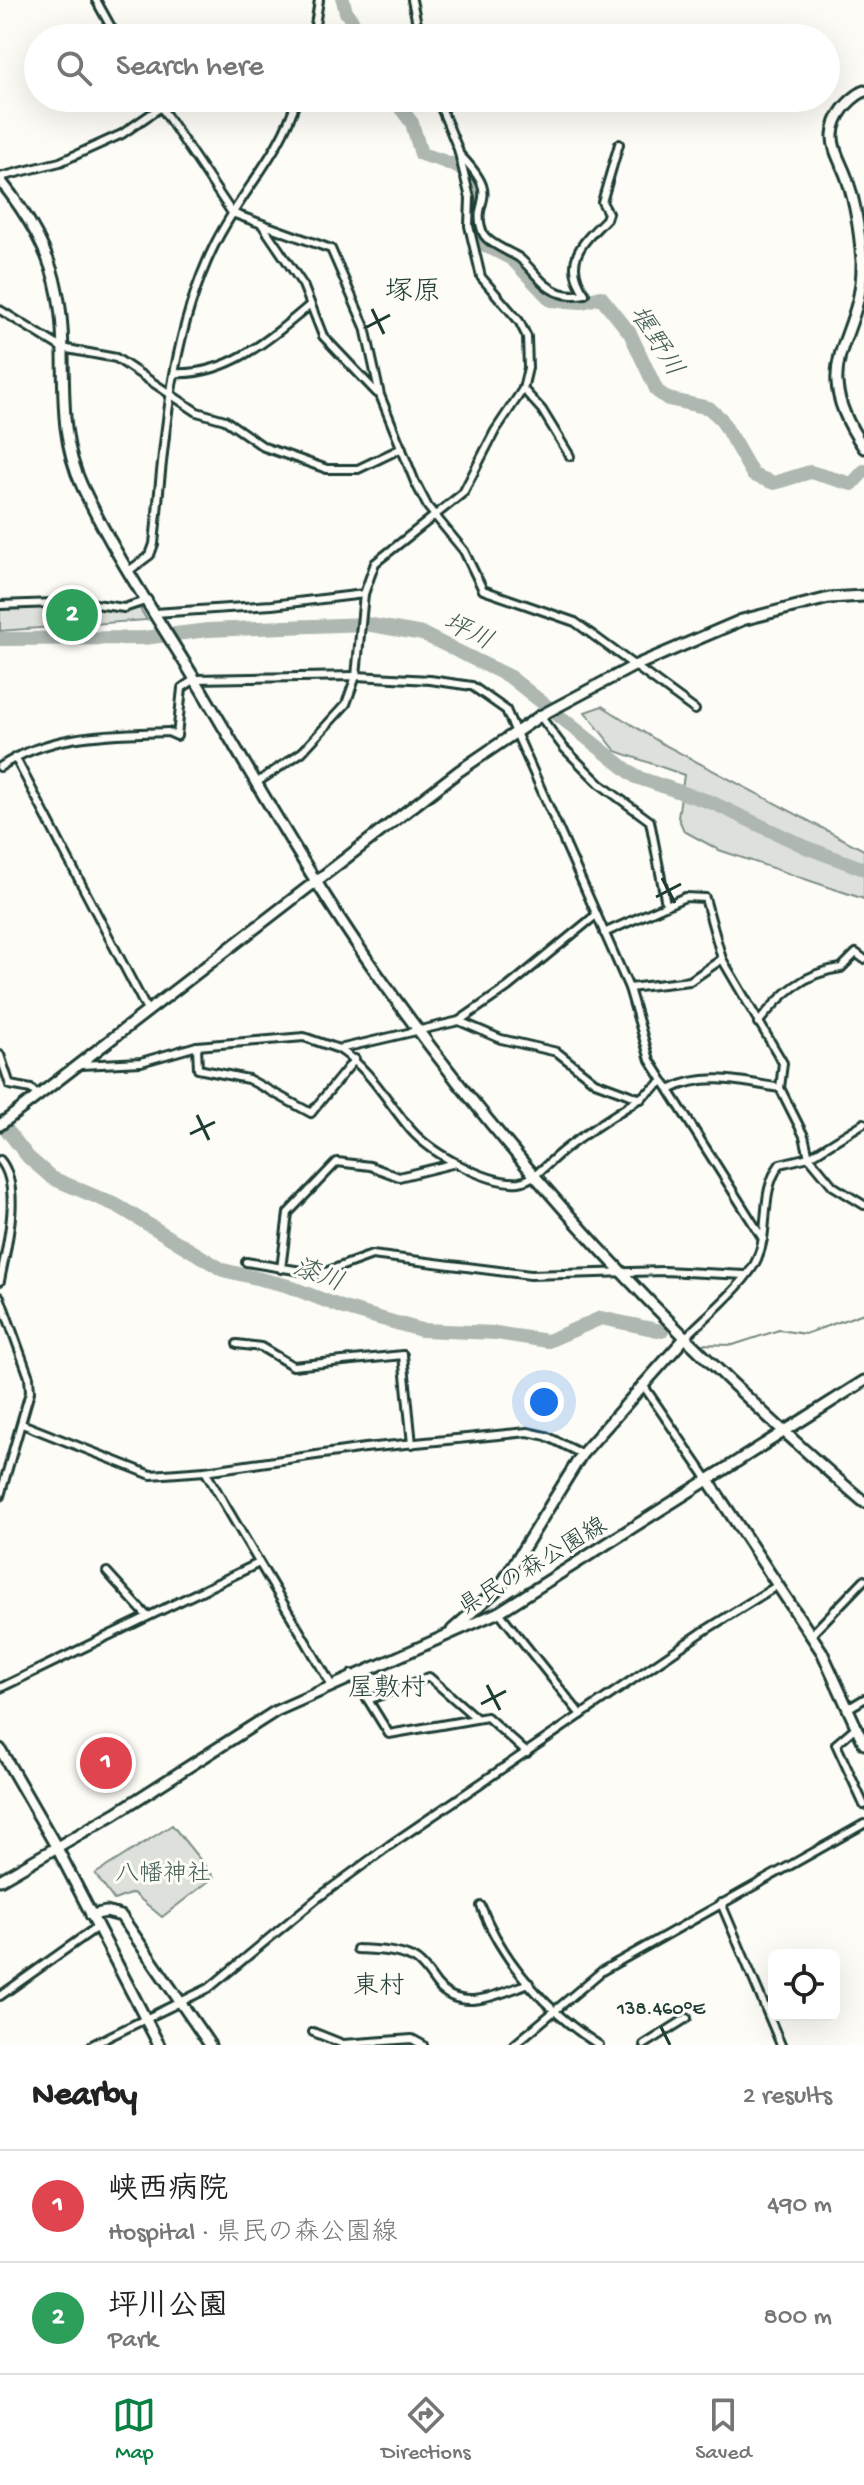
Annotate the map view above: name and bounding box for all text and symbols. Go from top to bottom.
search box [24,24,840,112]
icon: search [52,46,96,90]
text: Search here [116,51,264,86]
district label: 塚原 [385,277,441,310]
water label: 堰野川 [620,301,688,384]
pin: 2 [46,585,98,645]
water label: 坪川 [437,609,497,659]
water label: 漆川 [288,1252,348,1301]
your location [524,1382,564,1422]
street label: 県民の森公園線 [454,1511,613,1624]
district label: 屋敷村 [348,1674,426,1706]
pin: 1 [80,1733,132,1793]
park label: 八幡神社 [115,1860,211,1890]
map controls [768,1949,840,2021]
button: locate [768,1949,840,2021]
district label: 東村 [353,1971,405,2004]
text: 138.460°E [616,1999,707,2022]
text: Nearby [32,2077,137,2117]
text: 2 results [743,2082,832,2113]
text: 峡西病院 [108,2174,228,2209]
text: 1 [53,2191,63,2222]
text: 490 m [767,2191,832,2222]
text: Hospital · 県民の森公園線 [108,2219,398,2250]
text: 坪川公園 [108,2291,228,2326]
text: 2 [52,2303,64,2334]
text: 800 m [764,2303,832,2334]
text: Park [108,2326,158,2357]
tab: Map [112,2393,156,2467]
tab: Directions [381,2393,471,2467]
tab: Saved [695,2393,752,2467]

